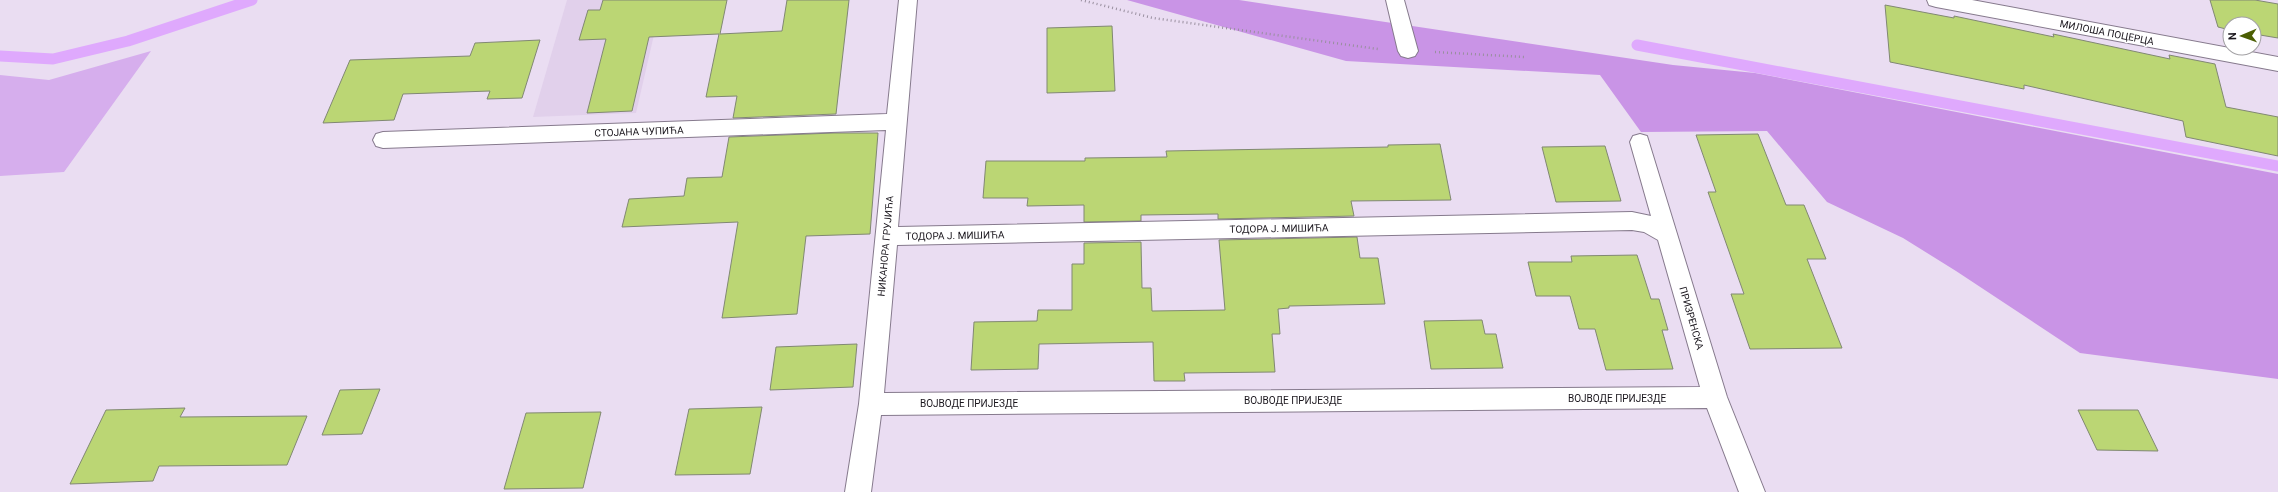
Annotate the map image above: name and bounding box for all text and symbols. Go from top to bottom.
north arrow [2222,16,2262,56]
street label: МИЛОША ПОЦЕРЦА [2059,18,2155,47]
text: N [2226,32,2239,40]
street label: СТОЈАНА ЧУПИЋА [594,124,684,139]
street label: НИКАНОРА ГРУЈИЋА [876,195,895,297]
street label: ТОДОРА Ј. МИШИЋА [1229,222,1329,235]
street label: ТОДОРА Ј. МИШИЋА [905,229,1005,242]
street label: ПРИЗРЕНСКА [1677,285,1706,351]
street label: ВОЈВОДЕ ПРИЈЕЗДЕ [1568,393,1666,404]
street label: ВОЈВОДЕ ПРИЈЕЗДЕ [1244,395,1342,406]
street label: ВОЈВОДЕ ПРИЈЕЗДЕ [920,398,1018,409]

